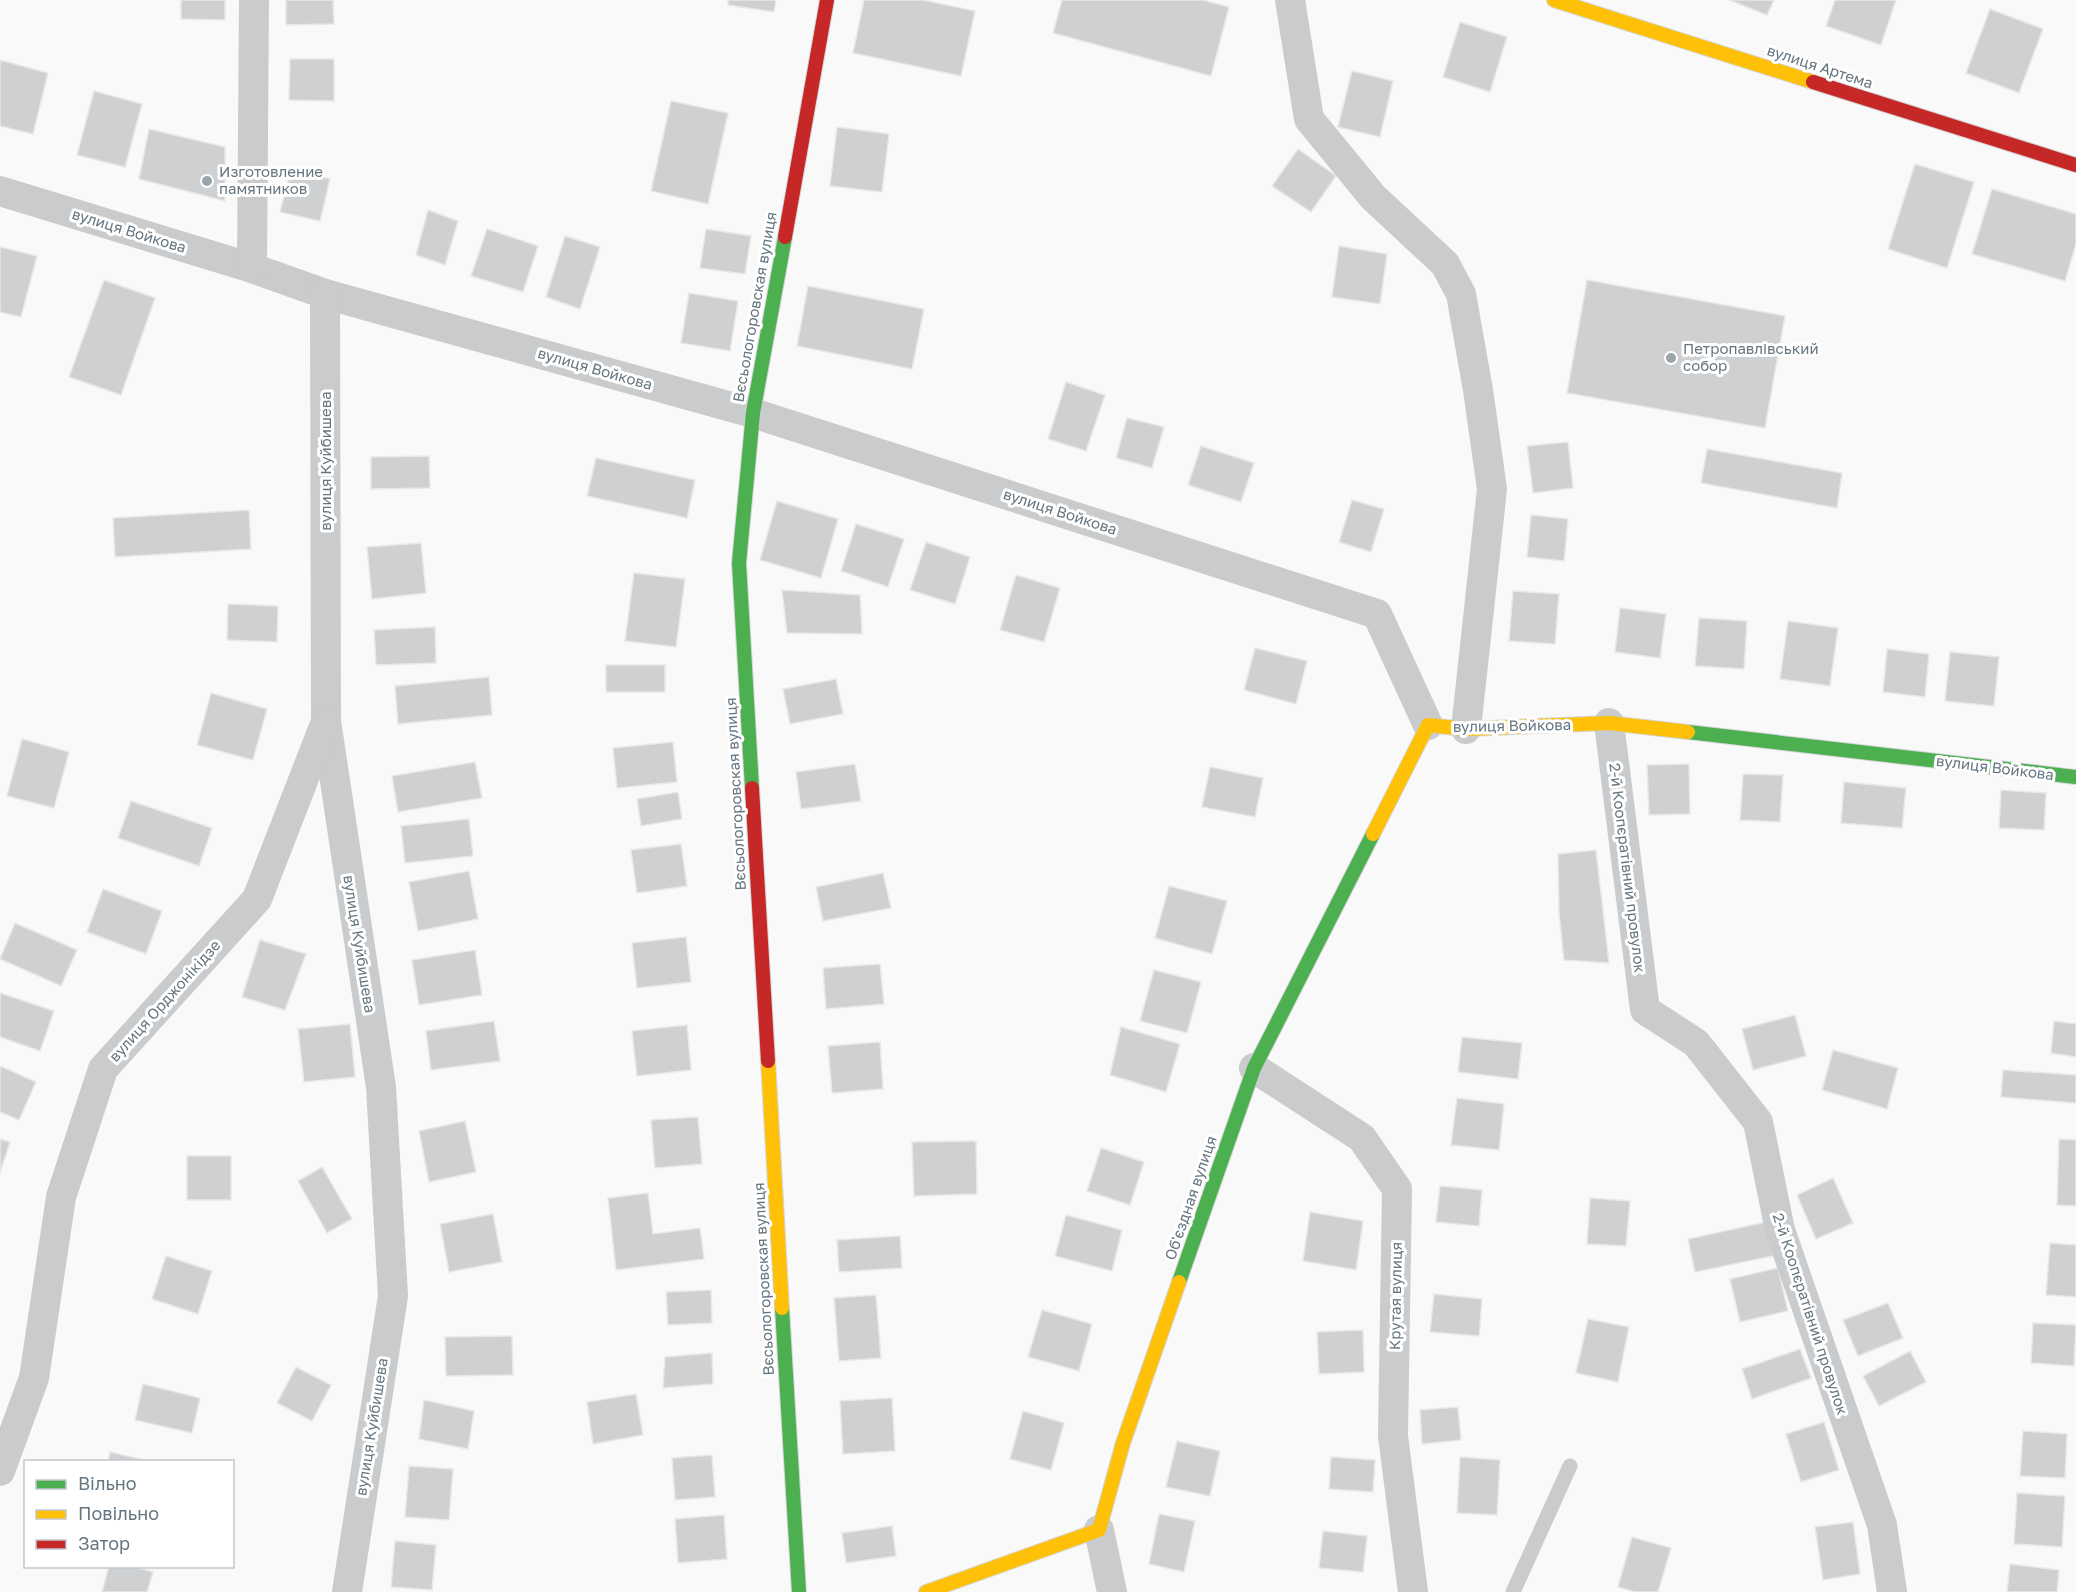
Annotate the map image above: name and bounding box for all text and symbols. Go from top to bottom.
street label: вулиця Артема [1765,40,1876,92]
place label: Изготовление памятников [219,162,323,197]
marker: Изготовление памятников [200,174,214,188]
street label: вулиця Войкова [70,204,189,256]
street label: Вєсьологоровская вулиця [728,210,780,403]
place label: Петропавлівський собор [1683,339,1819,374]
street label: вулиця Войкова [536,343,655,393]
marker: Петропавлівський собор [1664,351,1678,365]
street label: вулиця Куйбишева [316,391,334,531]
street label: вулиця Войкова [1001,484,1119,538]
street label: Вєсьологоровская вулиця [721,697,749,891]
street label: вулиця Войкова [1453,715,1571,735]
street label: вулиця Войкова [1935,751,2055,783]
street label: 2-й Коопєратівний провулок [1606,762,1650,974]
street label: вулиця Куйбишева [340,874,380,1014]
street label: вулиця Орджонікідзе [105,936,224,1065]
street label: Об'єздная вулиця [1160,1133,1220,1262]
street label: Вєсьологоровская вулиця [749,1182,777,1376]
street label: 2-й Коопєратівний провулок [1770,1210,1852,1417]
street label: Крутая вулиця [1385,1242,1405,1350]
street label: вулиця Куйбишева [351,1357,391,1497]
legend [24,1460,234,1568]
text: Вільно [78,1472,137,1494]
text: Повільно [78,1502,159,1524]
text: Затор [78,1532,130,1554]

